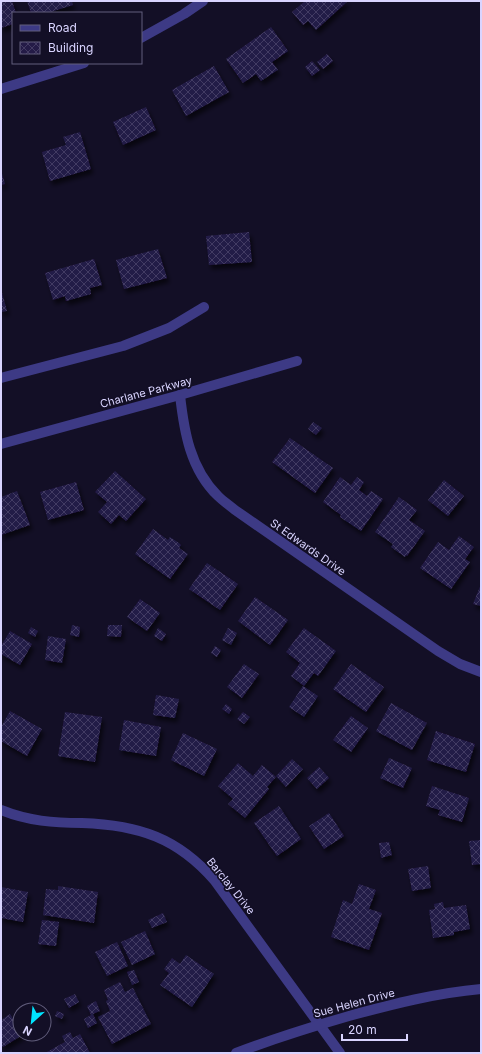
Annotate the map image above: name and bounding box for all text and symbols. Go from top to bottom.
legend [12,12,142,64]
text: Road [48,20,77,35]
text: Building [48,40,93,55]
street label: Charlane Parkway [98,373,194,411]
street label: St Edwards Drive [267,516,349,578]
street label: Barclay Drive [204,855,258,917]
street label: Sue Helen Drive [312,985,396,1021]
north arrow [12,1002,52,1042]
scale bar [342,1016,407,1042]
text: 20 m [348,1022,377,1037]
text: N [21,1023,34,1039]

